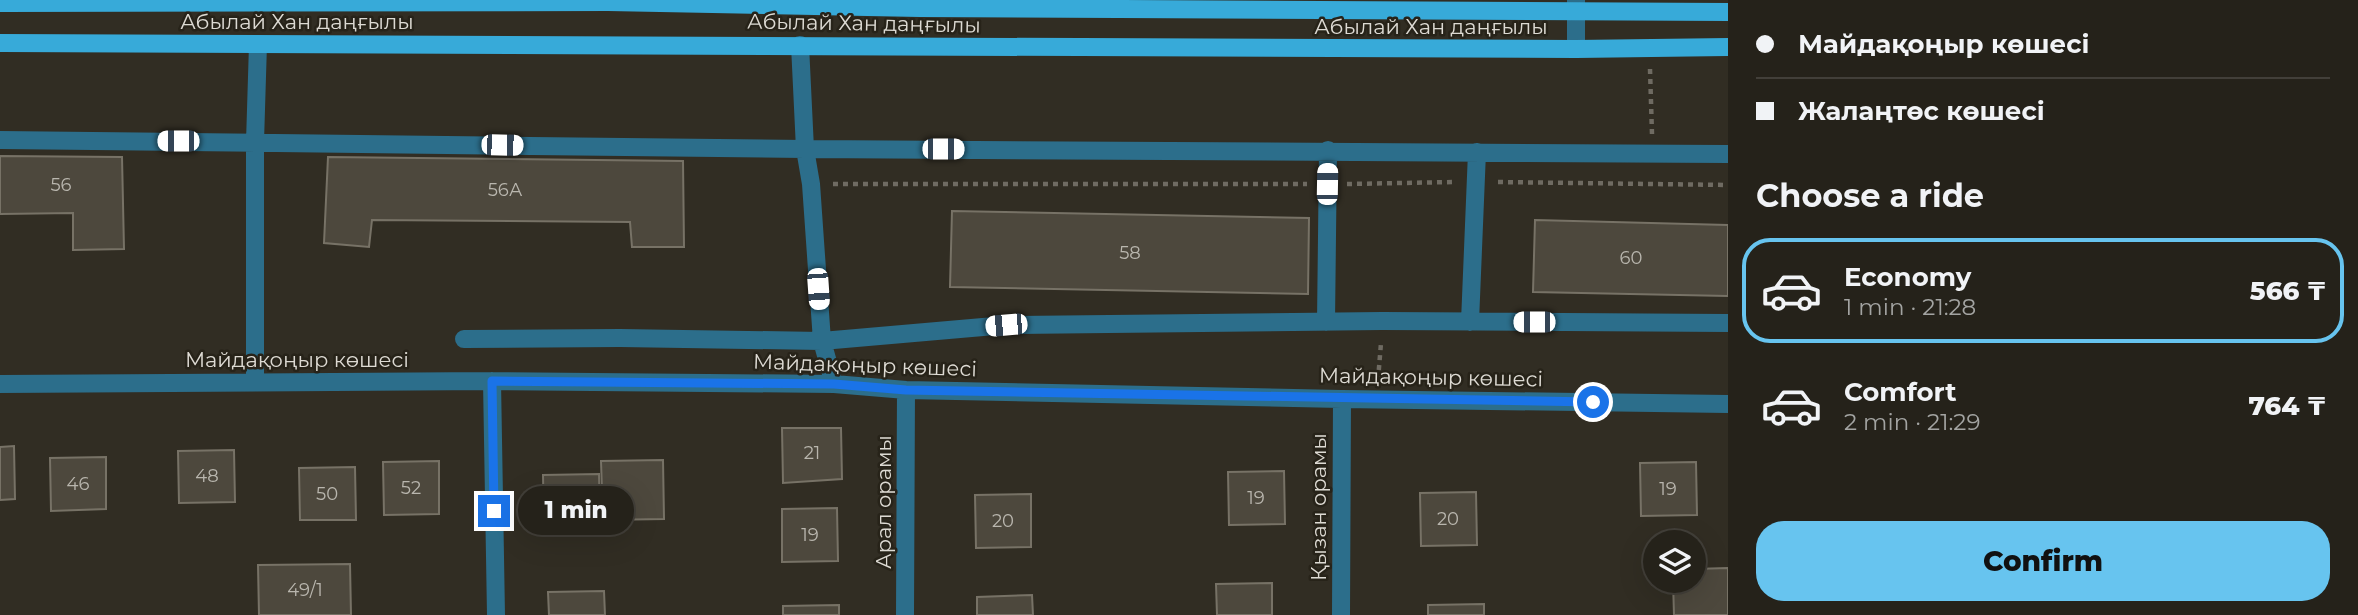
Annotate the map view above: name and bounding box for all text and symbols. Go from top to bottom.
street label: Абылай Хан даңғылы [747,8,981,38]
street label: Абылай Хан даңғылы [180,9,414,34]
street label: Абылай Хан даңғылы [1314,14,1548,39]
text: Майдақоңыр көшесі [1798,28,2090,60]
text: Жалаңтөс көшесі [1798,95,2045,127]
car [158,131,200,152]
car [481,134,524,156]
car [923,139,965,160]
car [1317,163,1338,205]
house number: 56 [50,174,72,196]
text: Choose a ride [1756,176,1984,215]
house number: 56А [488,179,523,201]
house number: 58 [1119,242,1141,264]
house number: 60 [1620,247,1642,269]
icon: car [1760,259,1823,322]
text: Economy [1844,261,1971,293]
car [807,267,830,311]
text: 566 ₸ [2250,275,2326,307]
text: 1 min · 21:28 [1844,293,1976,321]
car [1514,312,1556,333]
car [985,313,1028,337]
street label: Майдақоңыр көшесі [185,347,409,372]
street label: Майдақоңыр көшесі [753,349,977,381]
street label: Майдақоңыр көшесі [1319,363,1543,391]
icon: car [1760,374,1823,437]
text: Comfort [1844,376,1956,408]
route start [1577,386,1609,418]
text: 764 ₸ [2248,390,2326,422]
text: 2 min · 21:29 [1844,408,1980,436]
street label: Қызан орамы [1306,433,1331,581]
street label: Арал орамы [871,435,896,569]
house number: 21 [804,442,820,464]
house number: 48 [195,465,219,487]
house number: 46 [67,473,89,495]
house number: 52 [401,477,421,499]
house number: 19 [1659,478,1677,500]
house number: 50 [316,483,338,505]
callout: 1 min [518,486,634,536]
house number: 19 [1247,487,1265,509]
route end [478,495,510,527]
text: 1 min [544,496,608,524]
house number: 20 [1437,508,1459,530]
house number: 20 [992,510,1014,532]
button: Confirm [1756,521,2330,601]
house number: 19 [801,524,819,546]
map controls [1643,530,1706,593]
button: layers [1643,530,1706,593]
house number: 49/1 [287,579,323,601]

